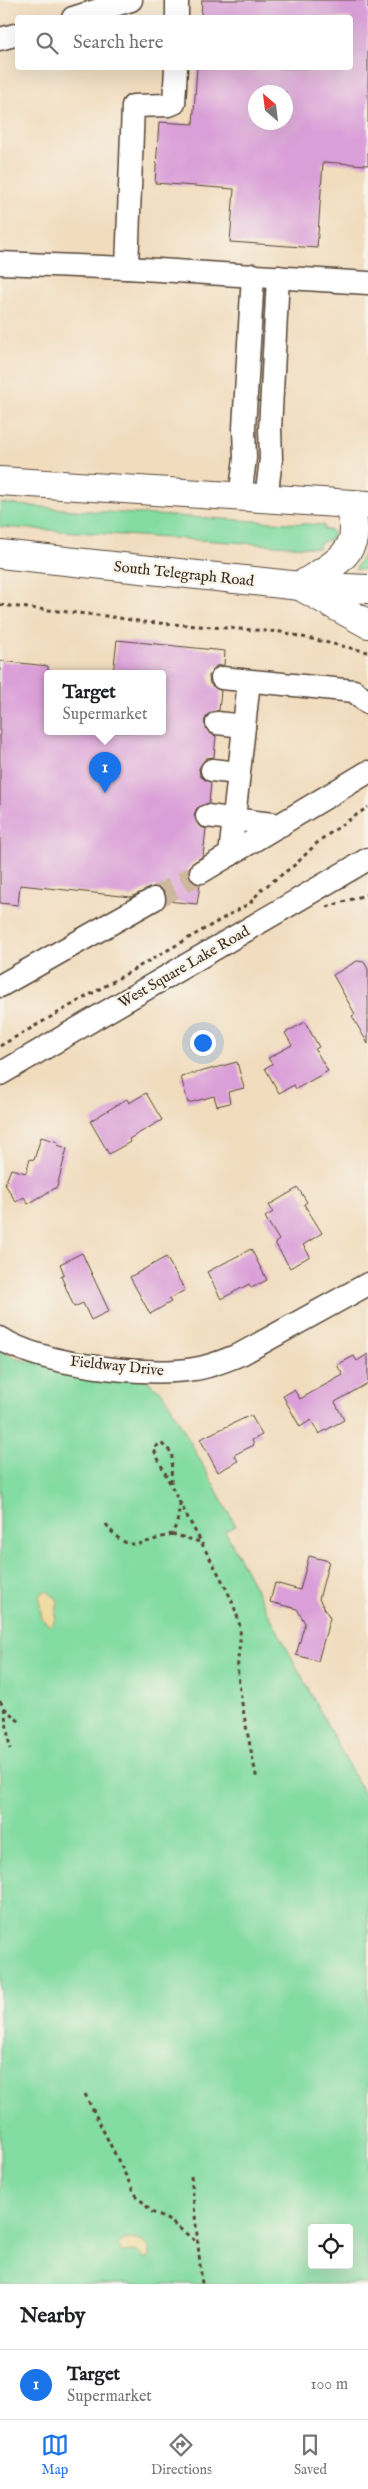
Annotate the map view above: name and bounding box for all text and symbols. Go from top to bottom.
search box [15,15,353,70]
icon: search [33,29,61,57]
text: Search here [73,31,164,55]
north arrow [248,85,293,130]
street label: South Telegraph Road [113,557,256,591]
popup [44,670,166,735]
text: Target [63,681,116,705]
text: Supermarket [63,705,147,725]
pin: 1 [89,752,121,793]
street label: West Square Lake Road [115,921,254,1012]
your location [190,1030,216,1056]
street label: Fieldway Drive [69,1352,165,1380]
map controls [308,2224,353,2269]
button: locate [308,2224,353,2269]
text: Nearby [20,2303,85,2330]
text: Target [67,2363,120,2387]
text: 1 [33,2375,39,2395]
text: 100 m [311,2375,348,2395]
text: Supermarket [67,2387,152,2407]
tab: Map [41,2431,69,2479]
tab: Directions [151,2431,212,2479]
tab: Saved [294,2431,327,2479]

